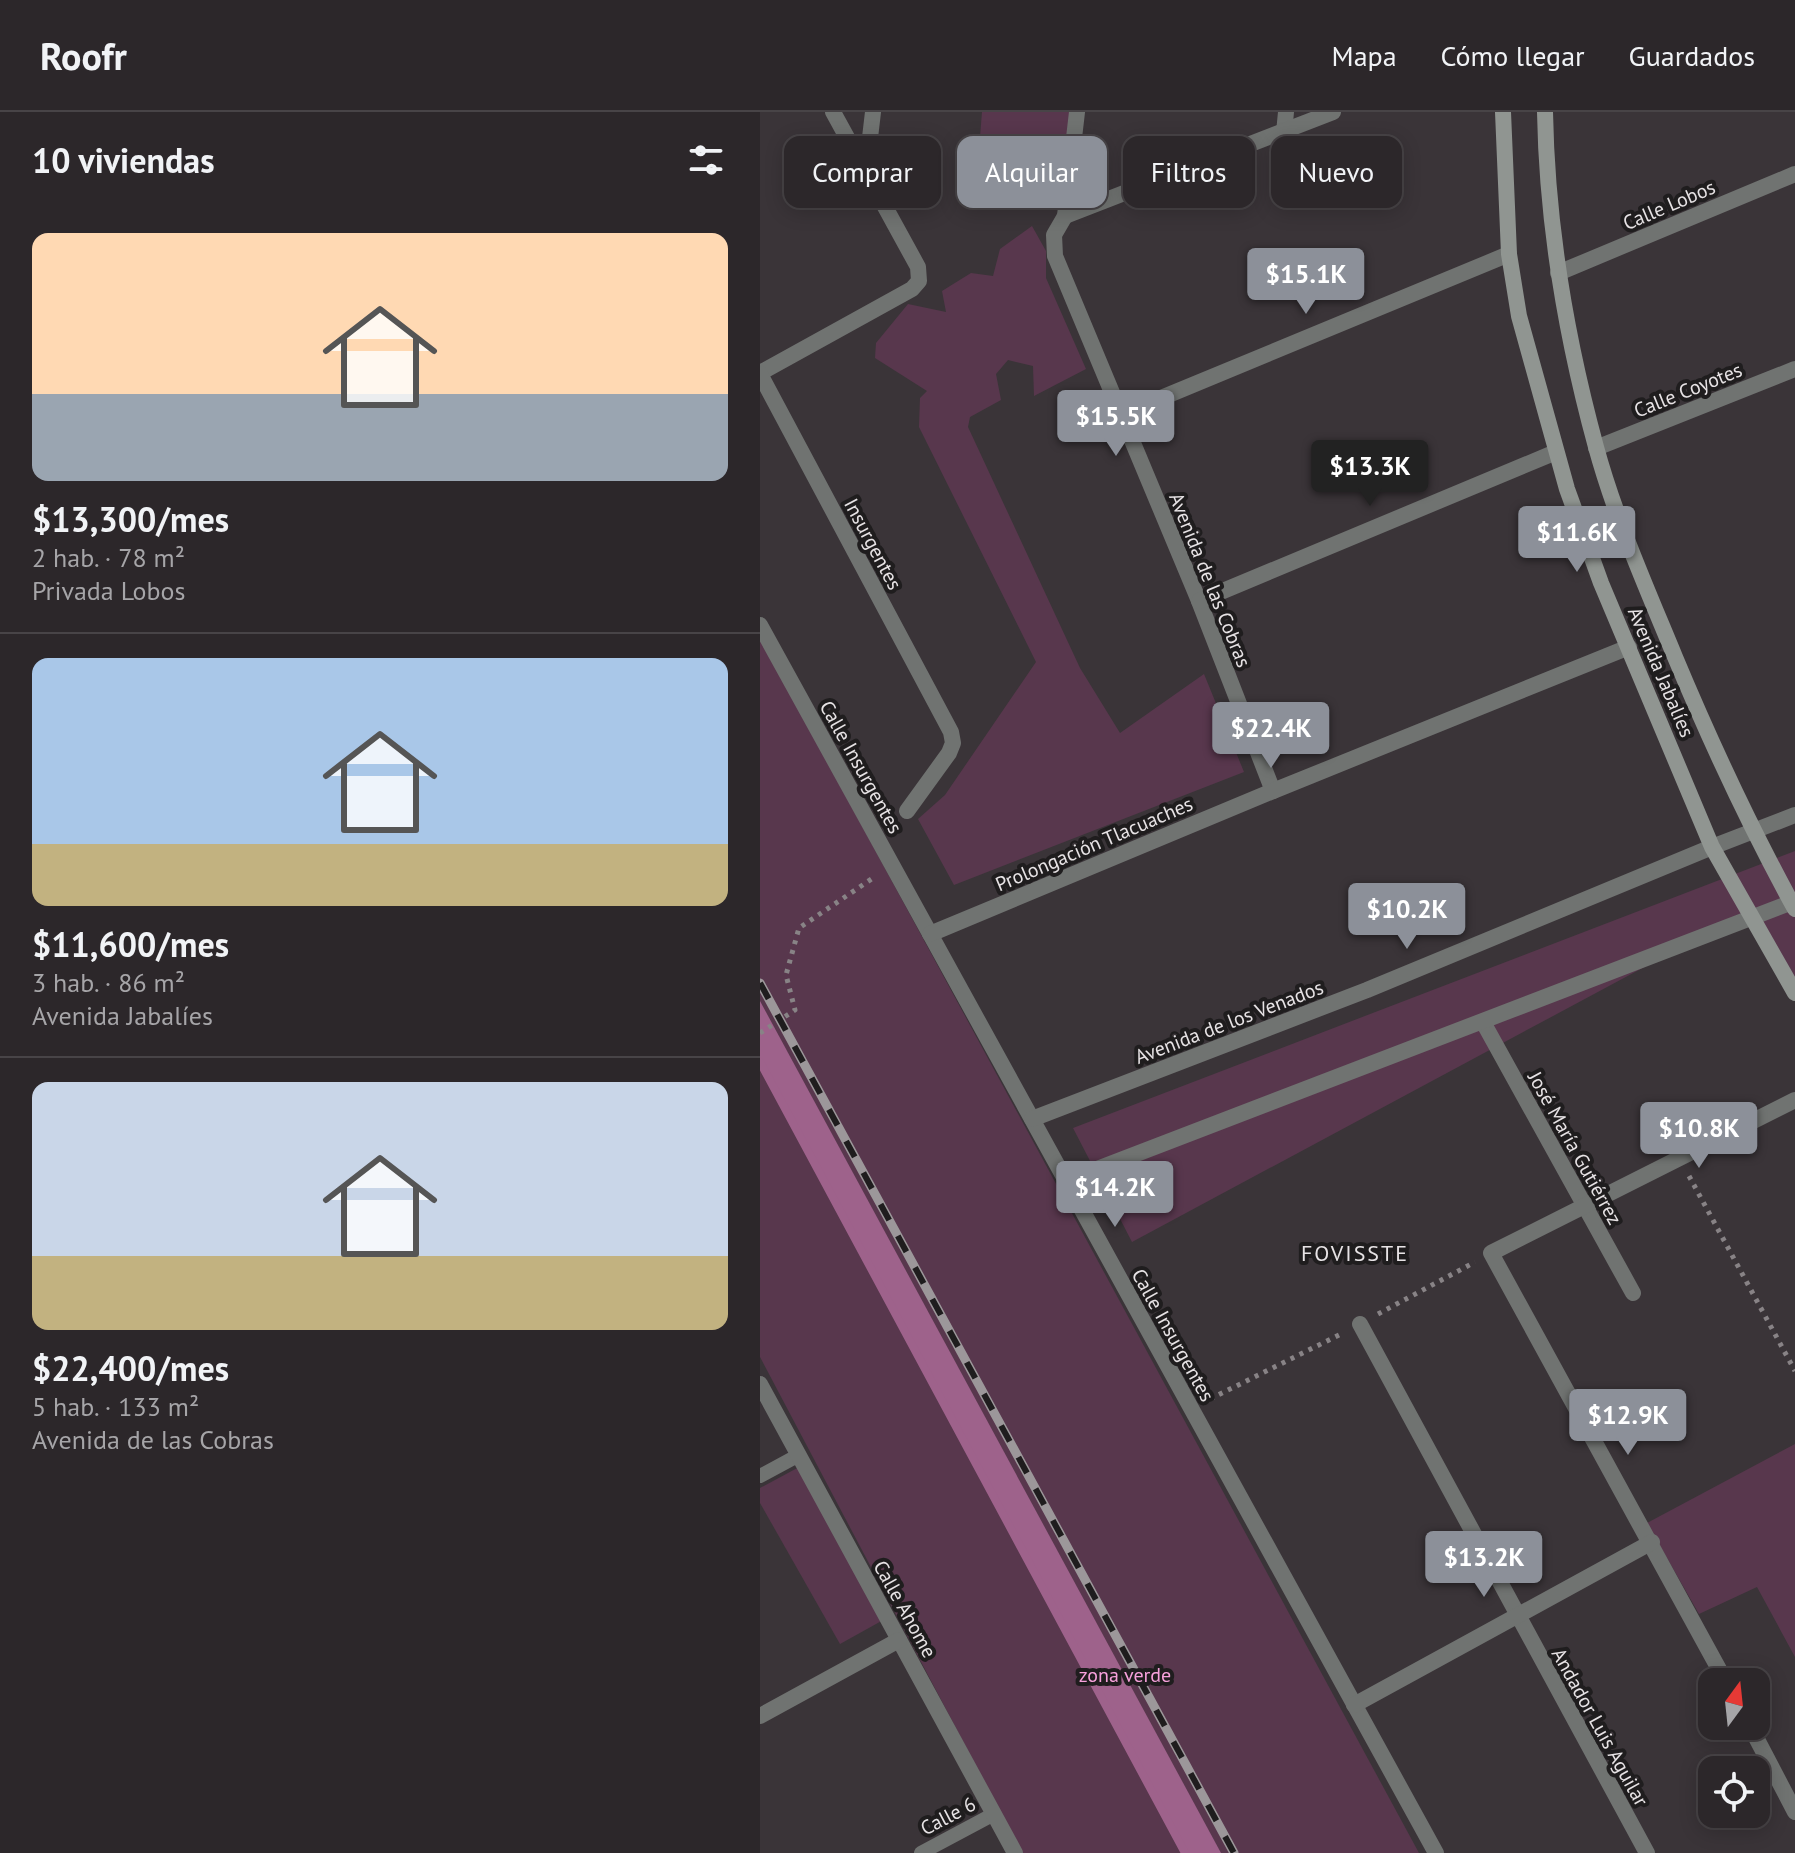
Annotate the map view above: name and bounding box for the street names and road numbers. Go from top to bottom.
street label: Calle Lobos [1619,174,1719,236]
street label: Calle Coyotes [1630,357,1746,423]
street label: Avenida de las Cobras [1163,489,1257,671]
street label: Insurgentes [838,494,908,594]
street label: Avenida Jabalíes [1622,603,1700,741]
street label: Calle Insurgentes [814,696,908,838]
street label: Prolongación Tlacuaches [991,791,1197,897]
street label: Avenida de los Venados [1131,974,1327,1070]
street label: José María Gutiérrez [1522,1066,1628,1229]
street label: Calle Insurgentes [1126,1264,1220,1406]
street label: Calle Ahome [868,1556,942,1662]
street label: Andador Luis Aguilar [1546,1643,1654,1811]
street label: Calle 6 [916,1791,980,1841]

